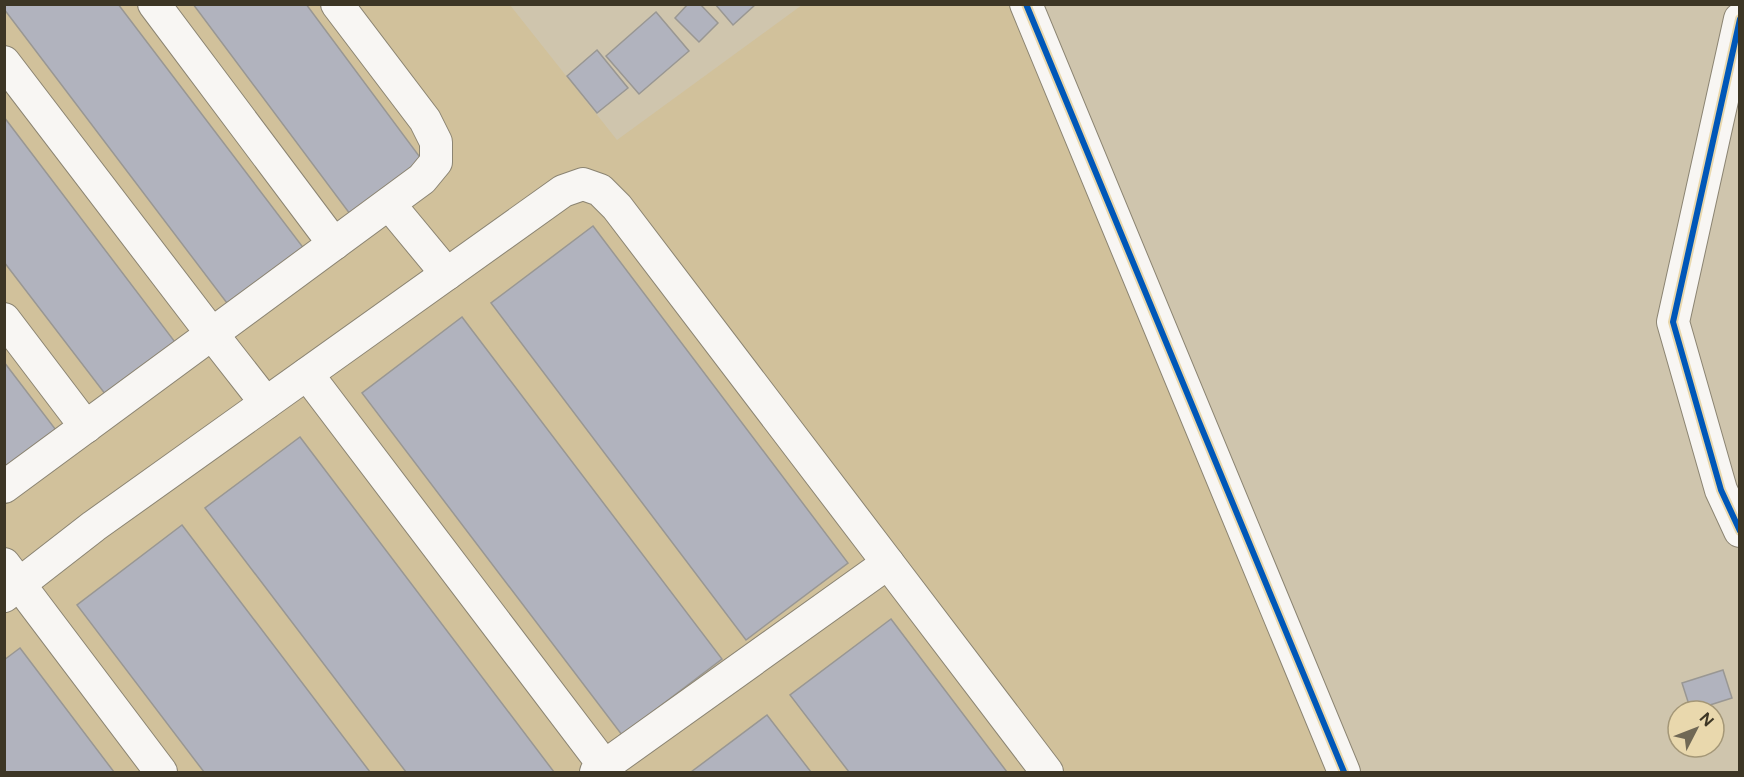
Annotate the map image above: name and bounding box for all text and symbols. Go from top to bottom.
north arrow [1666,699,1726,759]
text: N [1696,708,1718,730]

